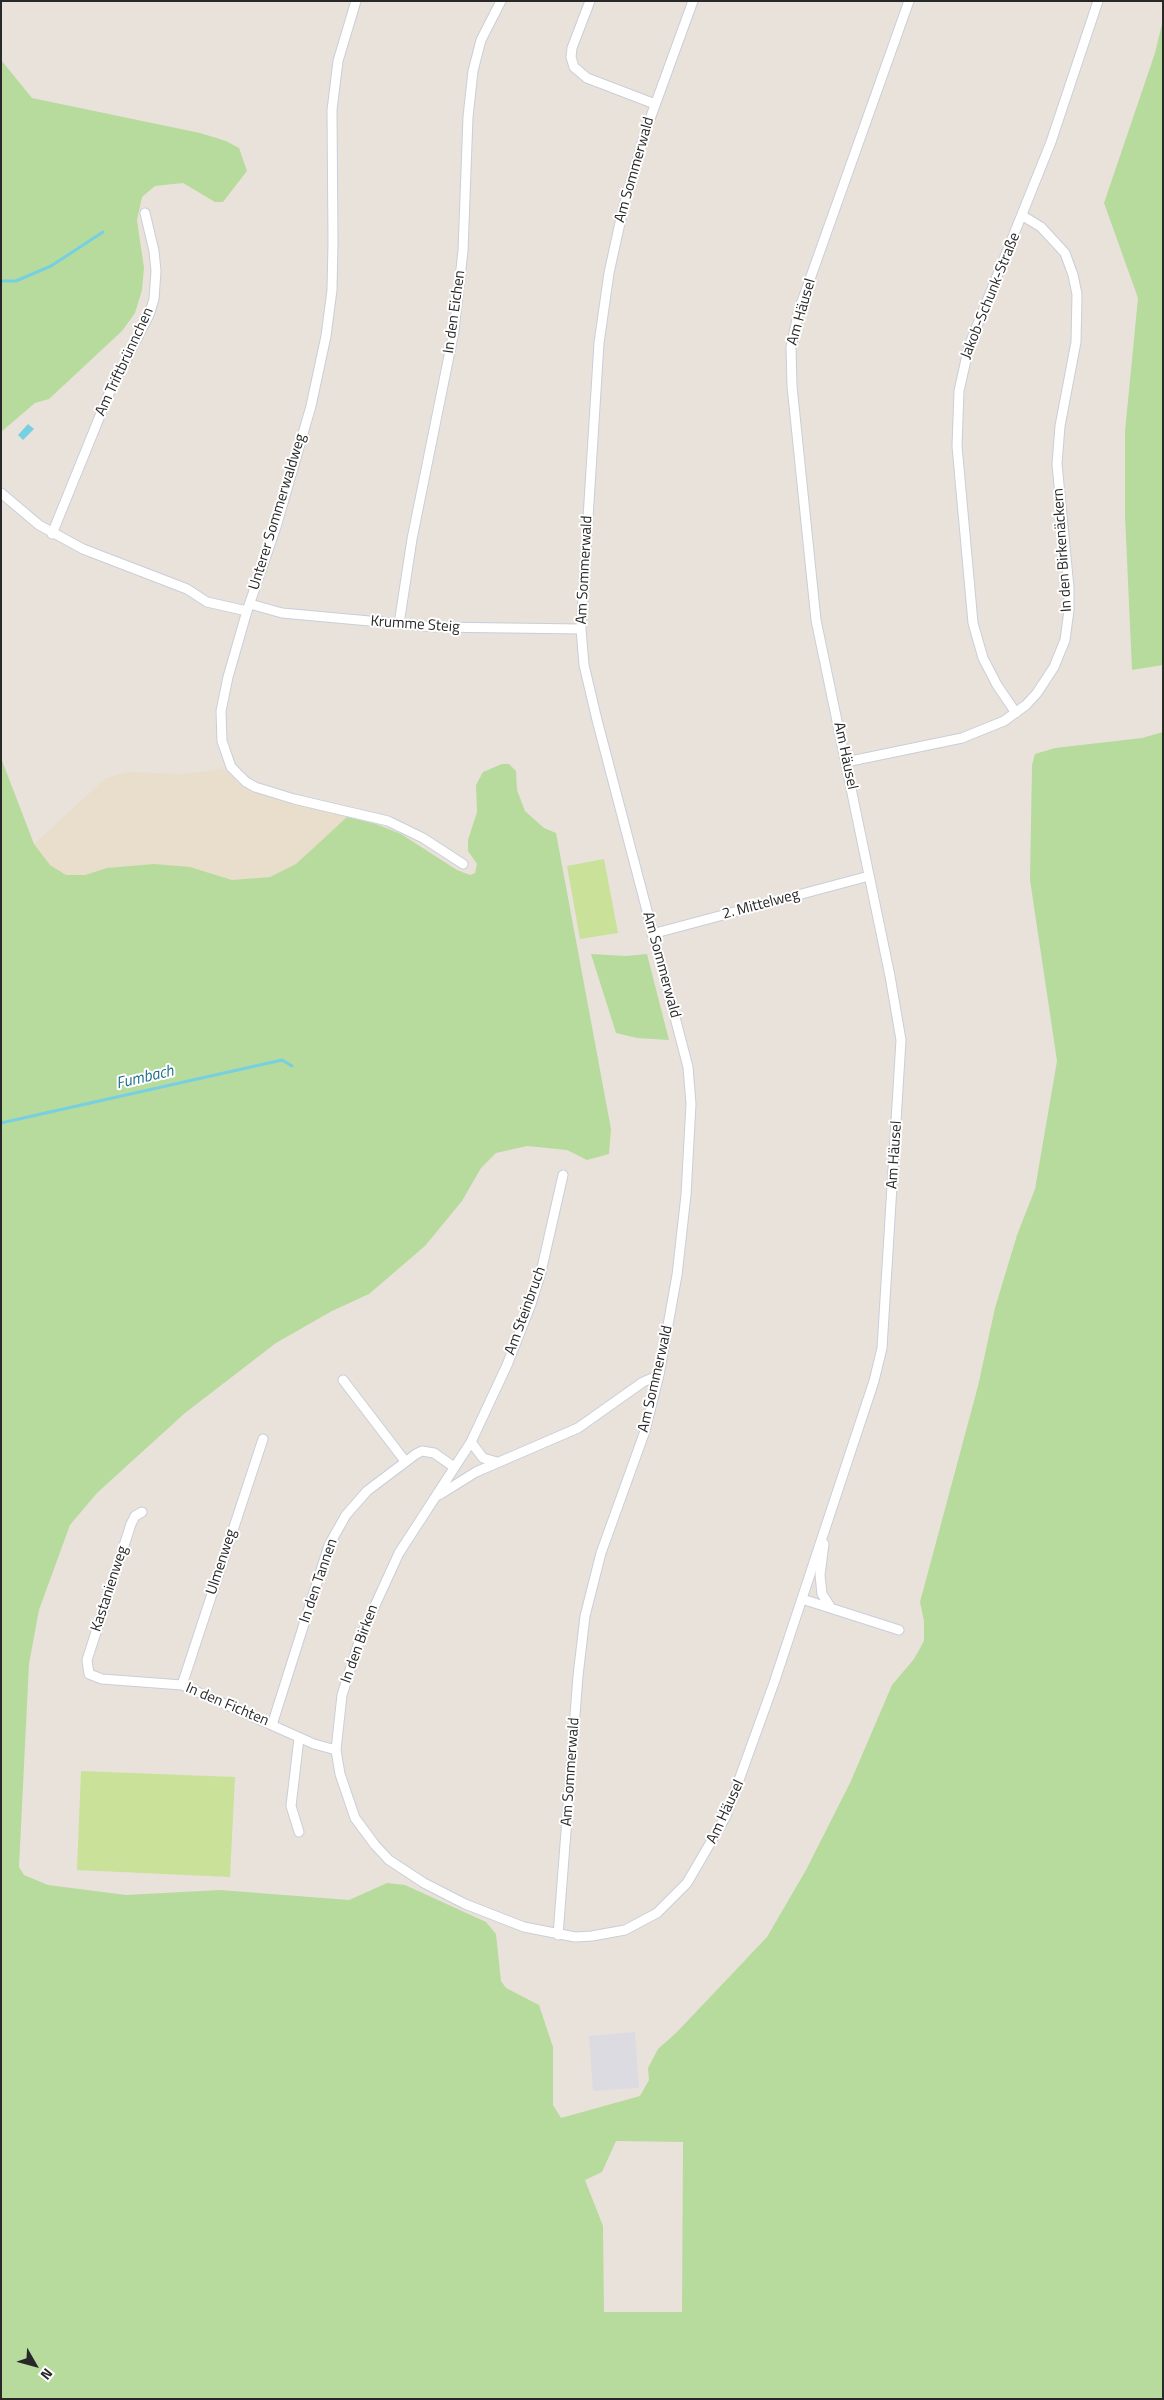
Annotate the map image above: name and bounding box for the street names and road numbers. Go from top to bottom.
street label: Am Sommerwald [611,115,659,225]
street label: Jakob-Schunk-Straße [957,230,1025,362]
street label: In den Eichen [440,269,470,355]
street label: Am Häusel [784,277,820,347]
street label: Am Triftbrünnchen [92,305,158,419]
street label: Unterer Sommerwaldweg [246,432,310,592]
street label: In den Birkenäckern [1050,487,1076,613]
street label: Am Sommerwald [573,515,597,625]
street label: Krumme Steig [370,613,460,637]
street label: Am Häusel [829,721,861,791]
street label: 2. Mittelweg [720,886,802,924]
street label: Am Sommerwald [638,910,684,1020]
street label: Am Häusel [884,1120,906,1190]
street label: Am Steinbruch [502,1264,550,1358]
street label: Am Sommerwald [635,1324,677,1434]
street label: Ulmenweg [203,1527,241,1597]
street label: In den Tannen [296,1537,342,1625]
street label: Kastanienweg [88,1544,132,1634]
street label: In den Birken [337,1602,383,1686]
street label: In den Fichten [183,1679,271,1731]
street label: Am Sommerwald [558,1717,584,1827]
street label: Am Häusel [703,1777,749,1847]

